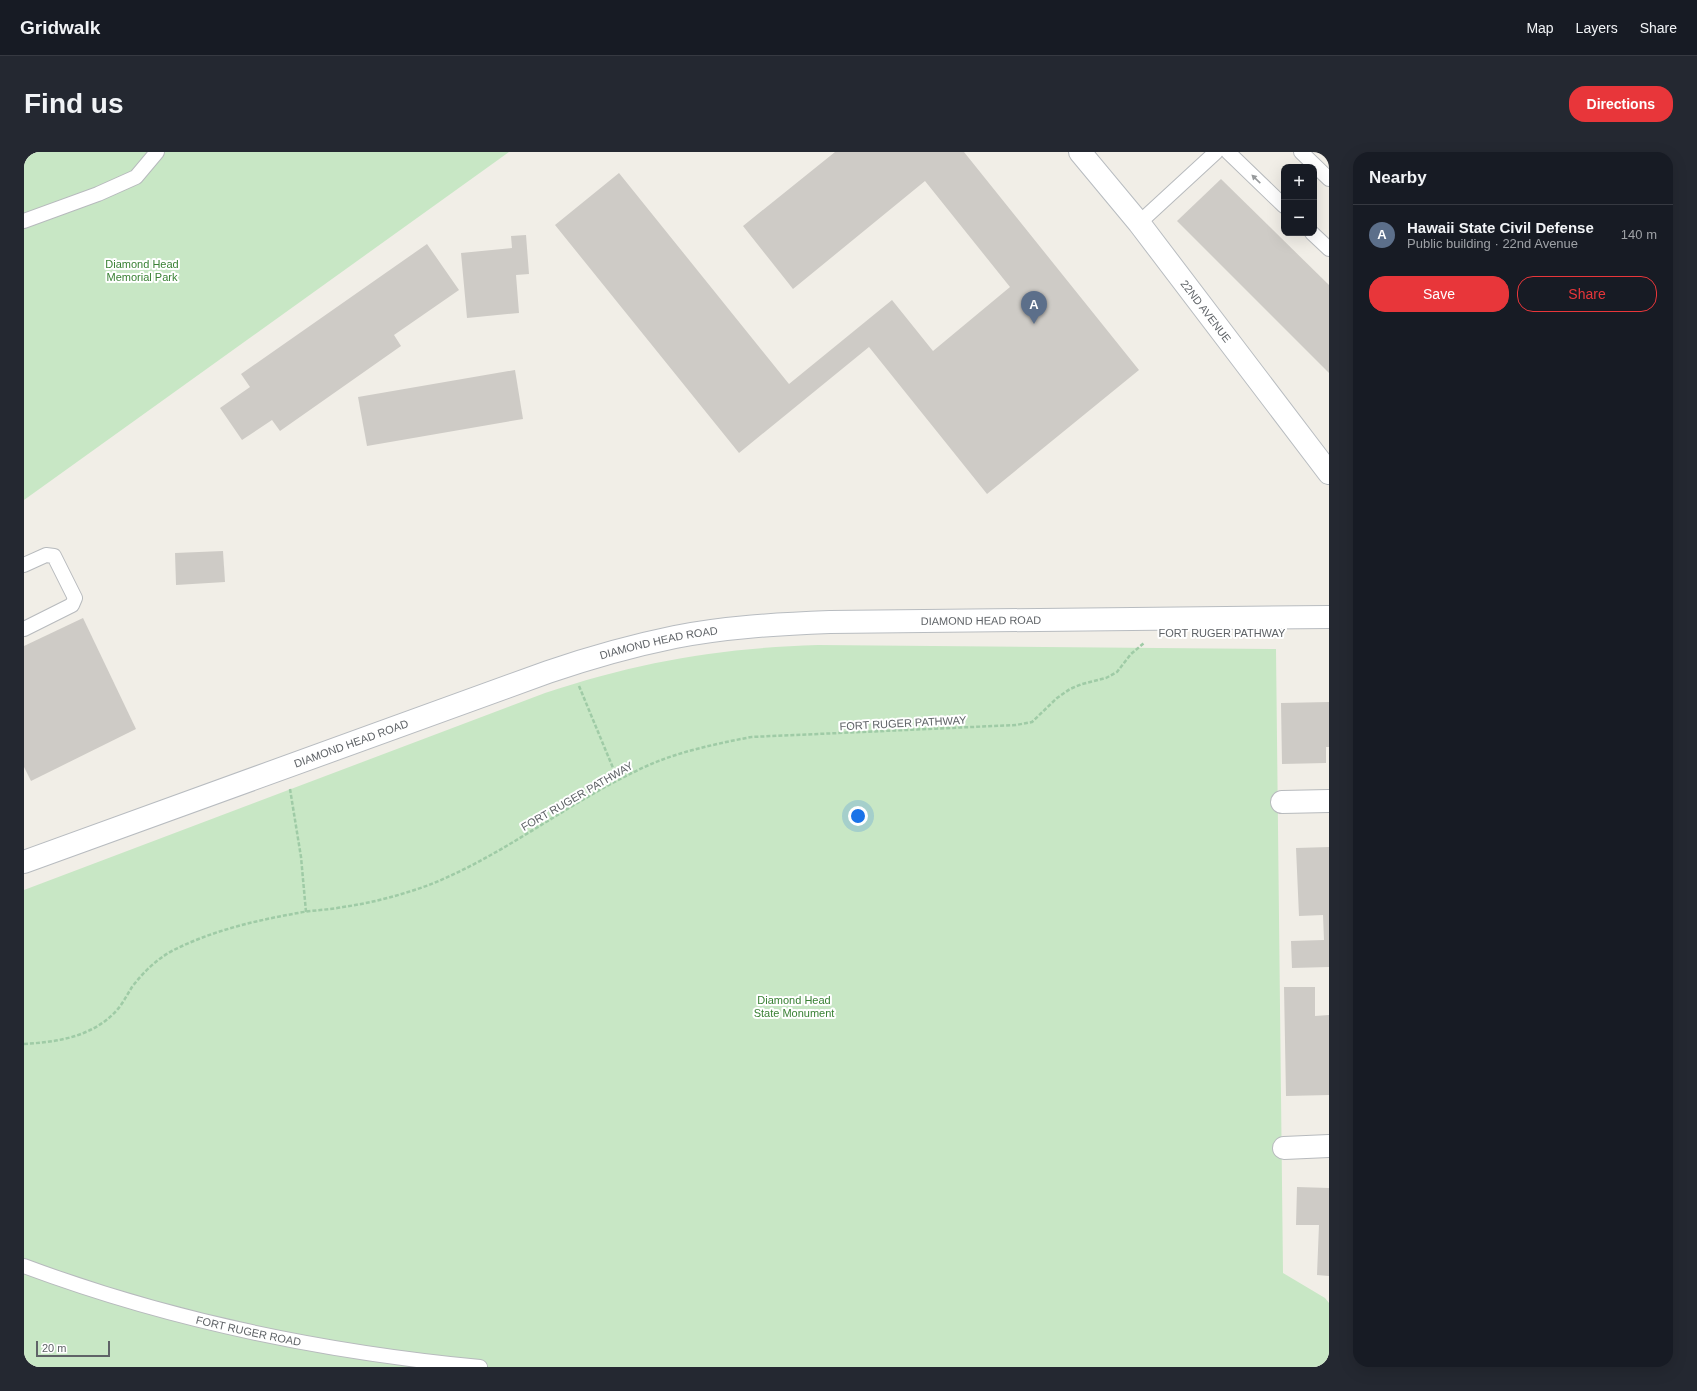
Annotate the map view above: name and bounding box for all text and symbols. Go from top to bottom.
text: Gridwalk [20,17,100,38]
text: Map [1526,20,1554,36]
text: Layers [1576,20,1618,36]
text: Share [1640,20,1677,36]
button: Directions [1569,86,1673,122]
text: Find us [24,88,124,119]
map controls [1281,164,1317,236]
button: + [1281,164,1317,200]
text: Nearby [1369,168,1427,187]
one-way arrow [1251,174,1261,184]
button: − [1281,200,1317,236]
text: Hawaii State Civil Defense [1407,219,1594,236]
text: A [1377,227,1387,242]
text: 140 m [1621,227,1657,242]
text: Public building · 22nd Avenue [1407,236,1578,251]
park label: Diamond Head Memorial Park [105,258,179,283]
button: Save [1369,276,1509,312]
button: Share [1517,276,1657,312]
street label: 22ND AVENUE [1178,278,1233,345]
pin: A [1021,291,1047,324]
street label: DIAMOND HEAD ROAD [921,614,1041,627]
street label: DIAMOND HEAD ROAD [598,624,718,661]
street label: FORT RUGER PATHWAY [1159,627,1286,639]
street label: FORT RUGER PATHWAY [839,714,967,732]
street label: DIAMOND HEAD ROAD [292,717,410,770]
street label: FORT RUGER PATHWAY [519,759,636,833]
your location [848,806,868,826]
park label: Diamond Head State Monument [754,994,834,1019]
street label: FORT RUGER ROAD [195,1313,302,1348]
scale bar [36,1339,110,1358]
text: 20 m [42,1342,66,1354]

